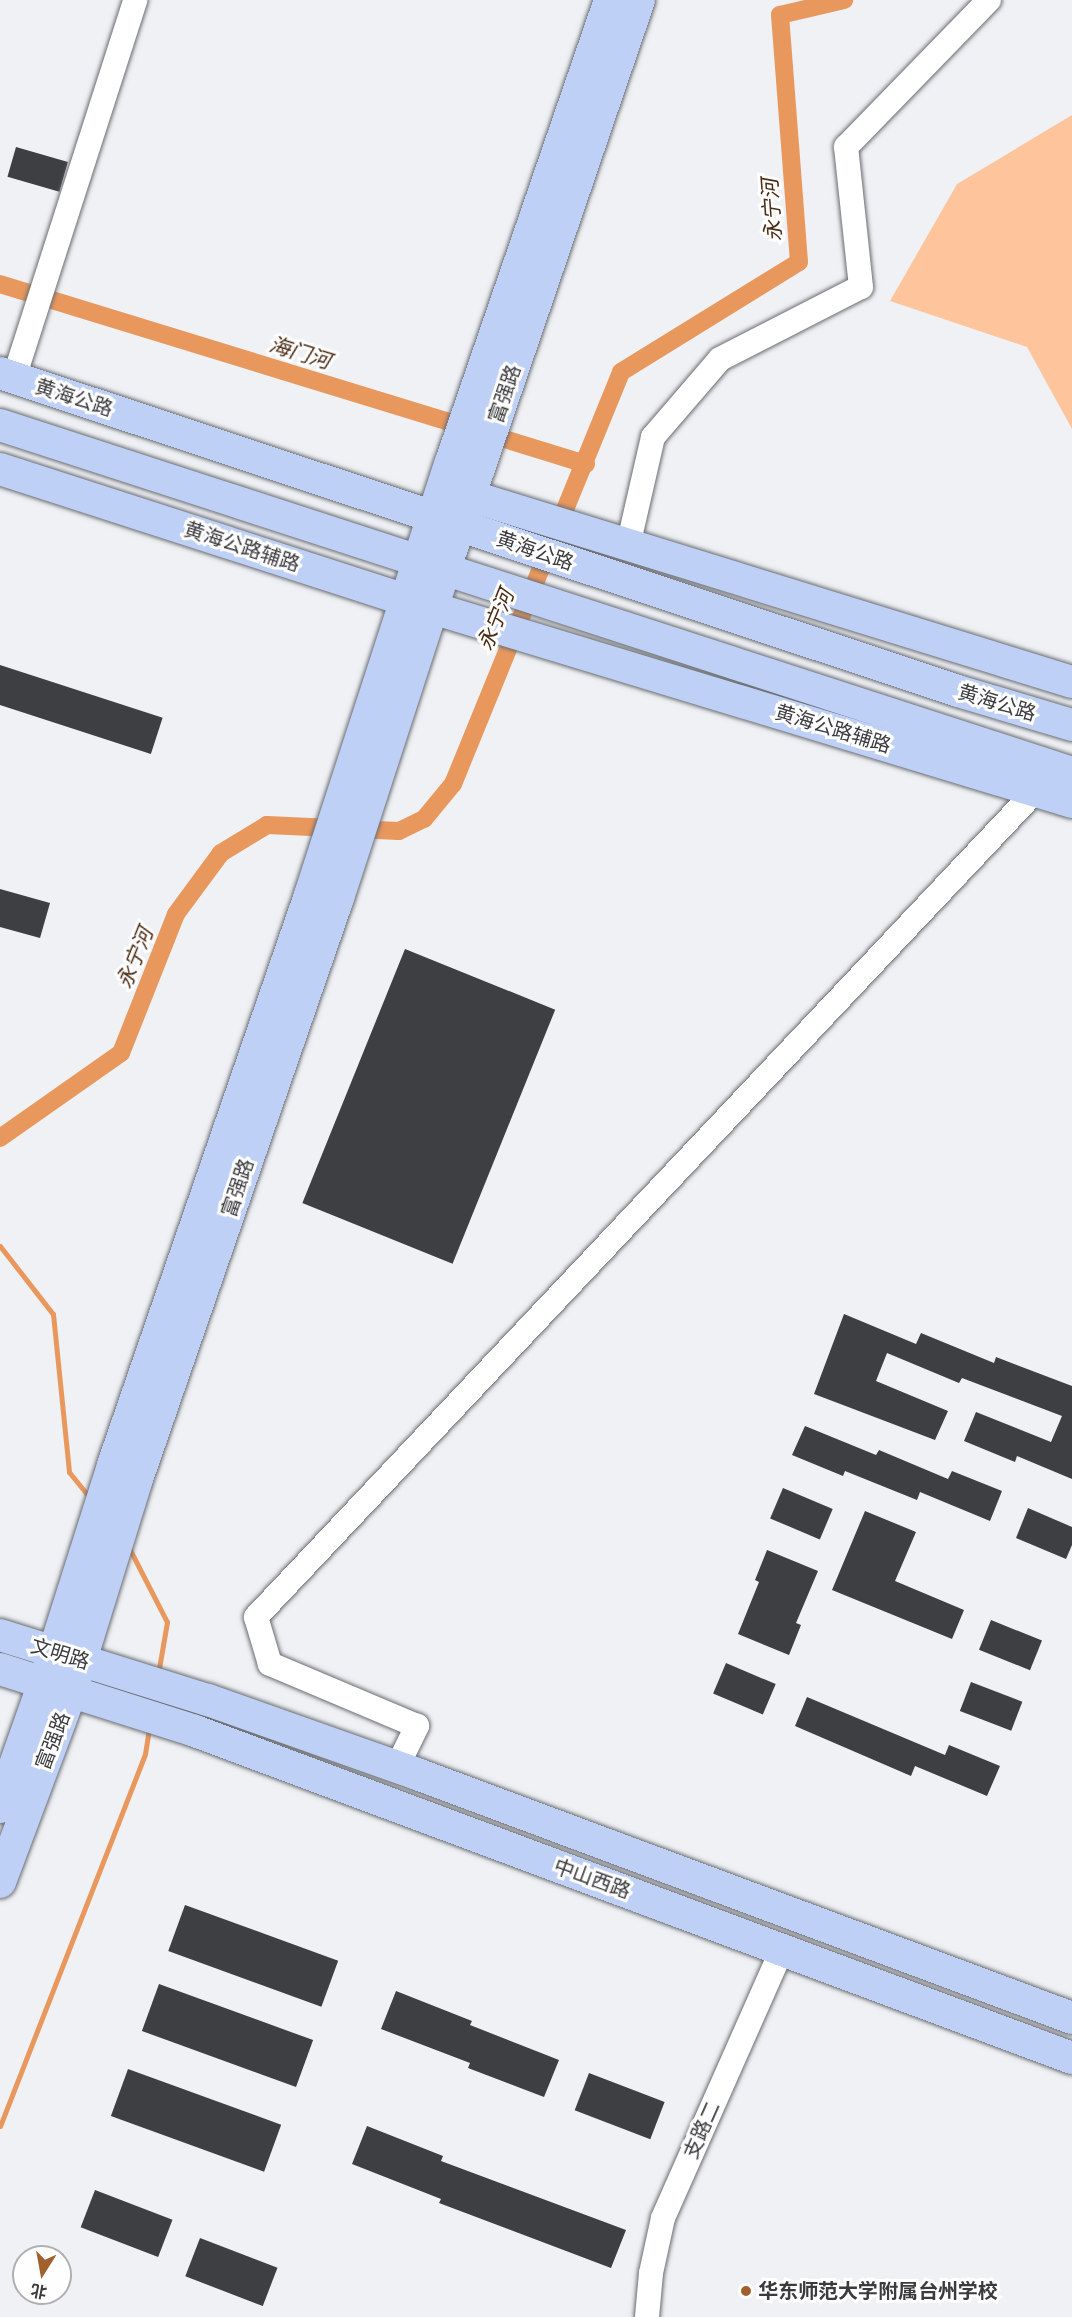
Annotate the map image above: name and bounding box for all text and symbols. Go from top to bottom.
water label: 永宁河 [757,178,787,242]
water label: 海门河 [266,332,334,374]
street label: 富强路 [484,362,526,426]
street label: 黄海公路 [32,374,116,422]
street label: 黄海公路辅路 [181,517,303,577]
street label: 黄海公路 [493,527,577,575]
water label: 永宁河 [473,586,519,654]
street label: 黄海公路 [955,680,1039,726]
street label: 黄海公路辅路 [772,700,894,758]
water label: 永宁河 [112,924,158,992]
street label: 富强路 [217,1156,259,1220]
street label: 文明路 [28,1634,92,1674]
street label: 富强路 [31,1709,75,1773]
street label: 中山西路 [550,1854,634,1904]
street label: 支路二 [679,2098,725,2162]
north arrow [12,2245,72,2305]
place label: 华东师范大学附属台州学校 [758,2279,998,2303]
text: 北 [29,2280,49,2302]
marker: 华东师范大学附属台州学校 [739,2284,753,2298]

